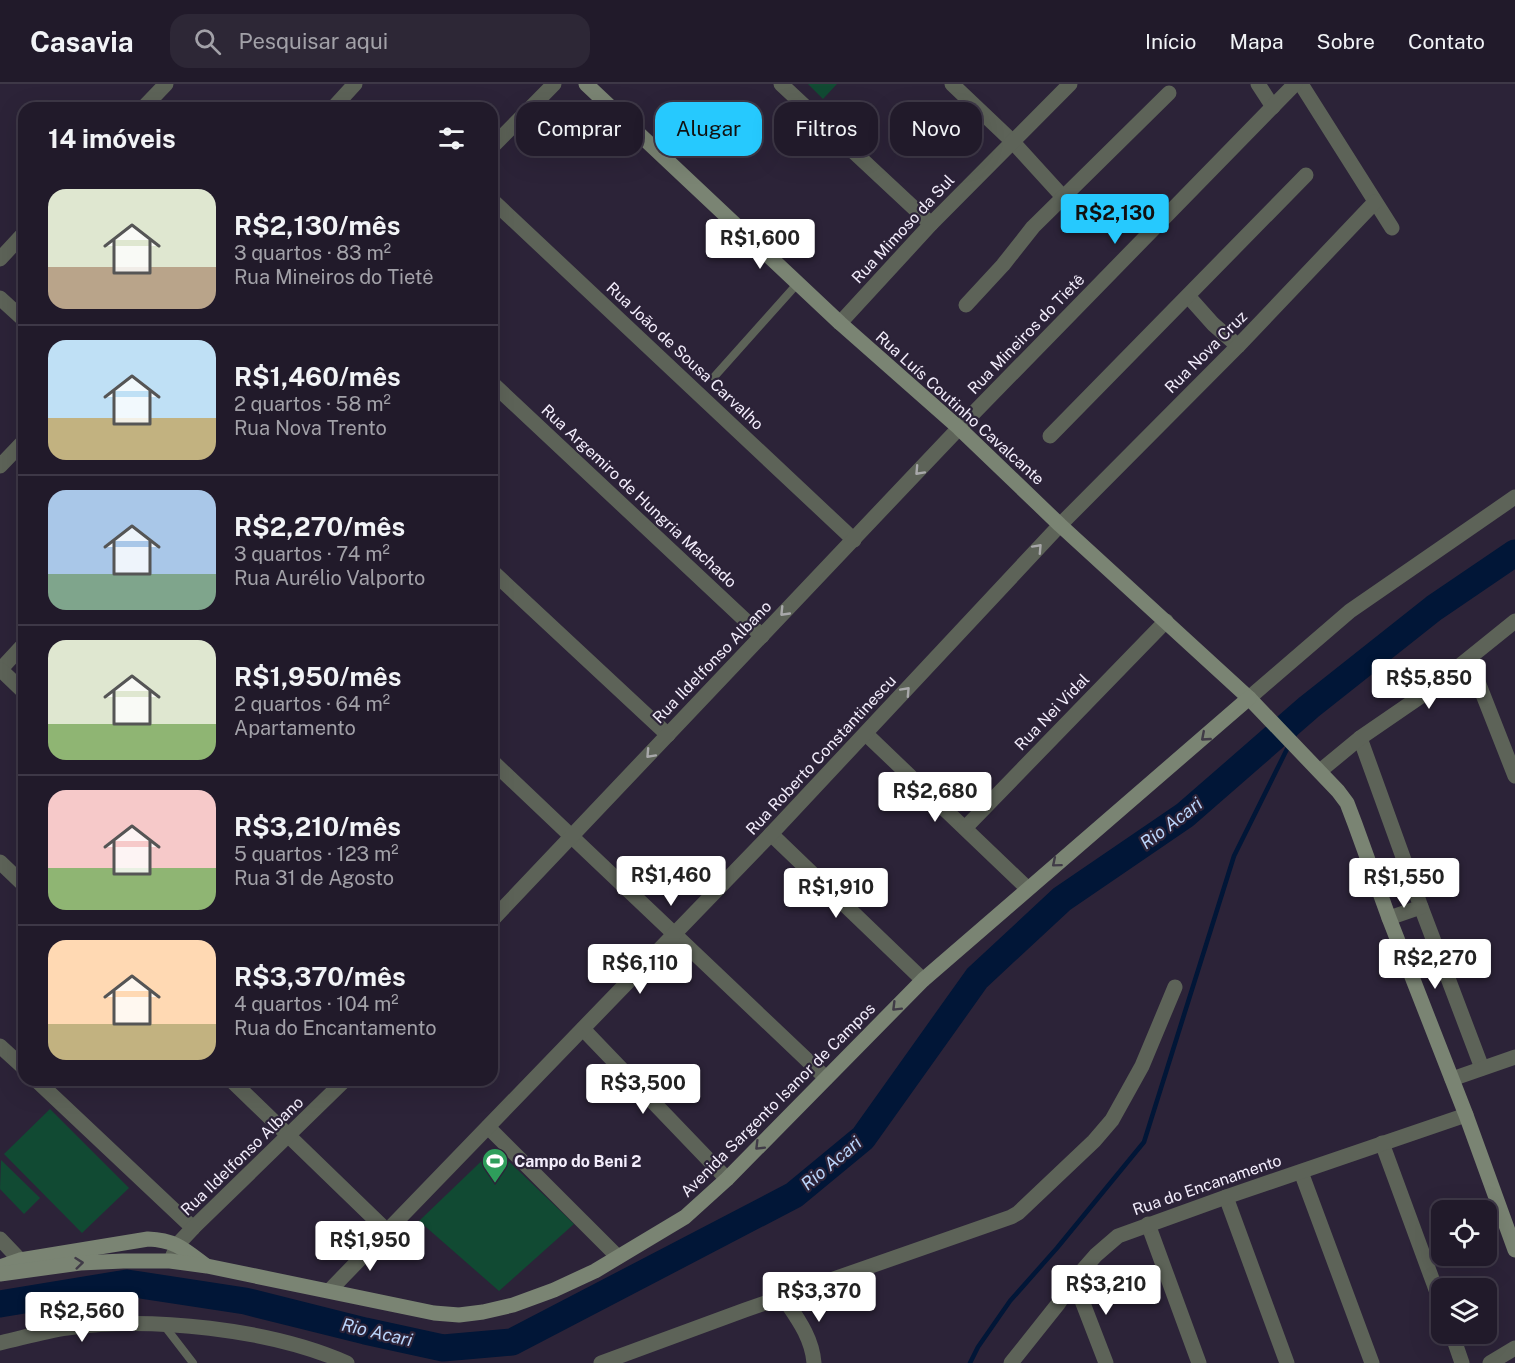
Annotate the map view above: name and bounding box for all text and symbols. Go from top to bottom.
search box [170,14,590,68]
text: Casavia [30,25,134,58]
icon: search [191,25,224,58]
text: Pesquisar aqui [239,28,388,54]
text: Início [1145,29,1196,54]
text: Mapa [1229,29,1284,54]
text: Sobre [1317,29,1375,54]
text: Contato [1408,29,1485,54]
chip: Comprar [516,102,643,156]
chip: Alugar [655,102,762,156]
chip: Filtros [774,102,878,156]
chip: Novo [890,102,982,156]
icon: filters [435,122,468,155]
text: 14 imóveis [48,123,176,154]
street label: Rua Mimoso da Sul [848,171,958,287]
pin: R$2,130 [1060,194,1170,245]
text: R$2,130 [1075,201,1155,225]
text: R$2,130/mês [234,210,400,241]
icon: home [96,213,168,285]
pin: R$1,600 [705,219,815,270]
text: R$1,600 [720,226,800,250]
text: 3 quartos · 83 m² [234,241,391,265]
text: Rua Mineiros do Tietê [234,265,434,289]
street label: Rua Mineiros do Tietê [964,270,1088,398]
street label: Rua João de Sousa Carvalho [603,278,767,434]
street label: Rua Nova Cruz [1161,307,1251,397]
street label: Rua Luís Coutinho Cavalcante [872,327,1048,489]
text: R$1,460/mês [234,361,401,392]
icon: home [96,364,168,436]
text: 2 quartos · 58 m² [234,392,391,416]
street label: Rua Argemiro de Hungria Machado [537,400,741,592]
text: Rua Nova Trento [234,416,387,440]
one-way arrow [915,464,926,475]
text: R$2,270/mês [234,511,405,542]
icon: home [96,514,168,586]
text: 3 quartos · 74 m² [234,542,390,566]
one-way arrow [1031,545,1042,556]
text: Rua Aurélio Valporto [234,566,425,590]
street label: Rua Ildelfonso Albano [649,597,775,727]
one-way arrow [781,605,792,616]
pin: R$5,850 [1374,659,1484,710]
text: R$1,950/mês [234,661,401,692]
icon: home [96,664,168,736]
text: R$5,850 [1386,666,1472,690]
street label: Rua Nei Vidal [1011,670,1093,754]
street label: Rua Roberto Constantinescu [742,671,900,839]
one-way arrow [899,688,910,698]
text: 2 quartos · 64 m² [234,692,390,716]
text: Apartamento [234,716,356,740]
one-way arrow [1201,730,1212,741]
one-way arrow [646,747,657,757]
pin: R$2,680 [880,772,990,823]
text: R$2,680 [892,779,978,803]
water label: Rio Acari [1136,793,1207,853]
text: R$3,210/mês [234,811,401,842]
icon: home [96,814,168,886]
text: 5 quartos · 123 m² [234,842,399,866]
pin: R$1,460 [616,856,726,907]
one-way arrow [1052,856,1063,867]
pin: R$1,550 [1349,858,1459,909]
text: R$1,460 [631,863,711,887]
text: R$1,550 [1363,865,1445,889]
text: Rua 31 de Agosto [234,866,394,890]
pin: R$1,910 [781,868,891,919]
text: R$1,910 [798,875,874,899]
pin: R$2,270 [1380,939,1490,990]
pin: R$6,110 [585,944,695,995]
text: R$2,270 [1393,946,1477,970]
text: R$6,110 [602,951,678,975]
text: R$3,370/mês [234,961,406,992]
icon: home [96,964,168,1036]
text: 4 quartos · 104 m² [234,992,399,1016]
street label: Avenida Sargento Isanor de Campos [677,999,879,1201]
one-way arrow [892,1000,903,1011]
text: Rua do Encantamento [234,1016,437,1040]
pin: R$3,500 [588,1064,698,1115]
text: R$3,500 [600,1071,686,1095]
street label: Rua Ildelfonso Albano [177,1093,307,1219]
water label: Rio Acari [797,1131,866,1194]
one-way arrow [755,1140,766,1150]
sports icon: Campo do Beni 2 [480,1146,510,1184]
street label: Rua do Encanamento [1130,1151,1284,1219]
place label: Campo do Beni 2 [514,1152,641,1171]
map controls [1431,1200,1497,1344]
button: locate [1431,1200,1497,1266]
pin: R$1,950 [315,1221,425,1272]
text: R$1,950 [329,1228,411,1252]
one-way arrow [74,1257,83,1270]
pin: R$3,210 [1051,1265,1161,1316]
pin: R$3,370 [764,1272,874,1323]
text: R$3,210 [1066,1272,1146,1296]
button: layers [1431,1278,1497,1344]
text: R$3,370 [777,1279,861,1303]
pin: R$2,560 [27,1292,137,1343]
text: R$2,560 [39,1299,125,1323]
water label: Rio Acari [339,1314,415,1350]

